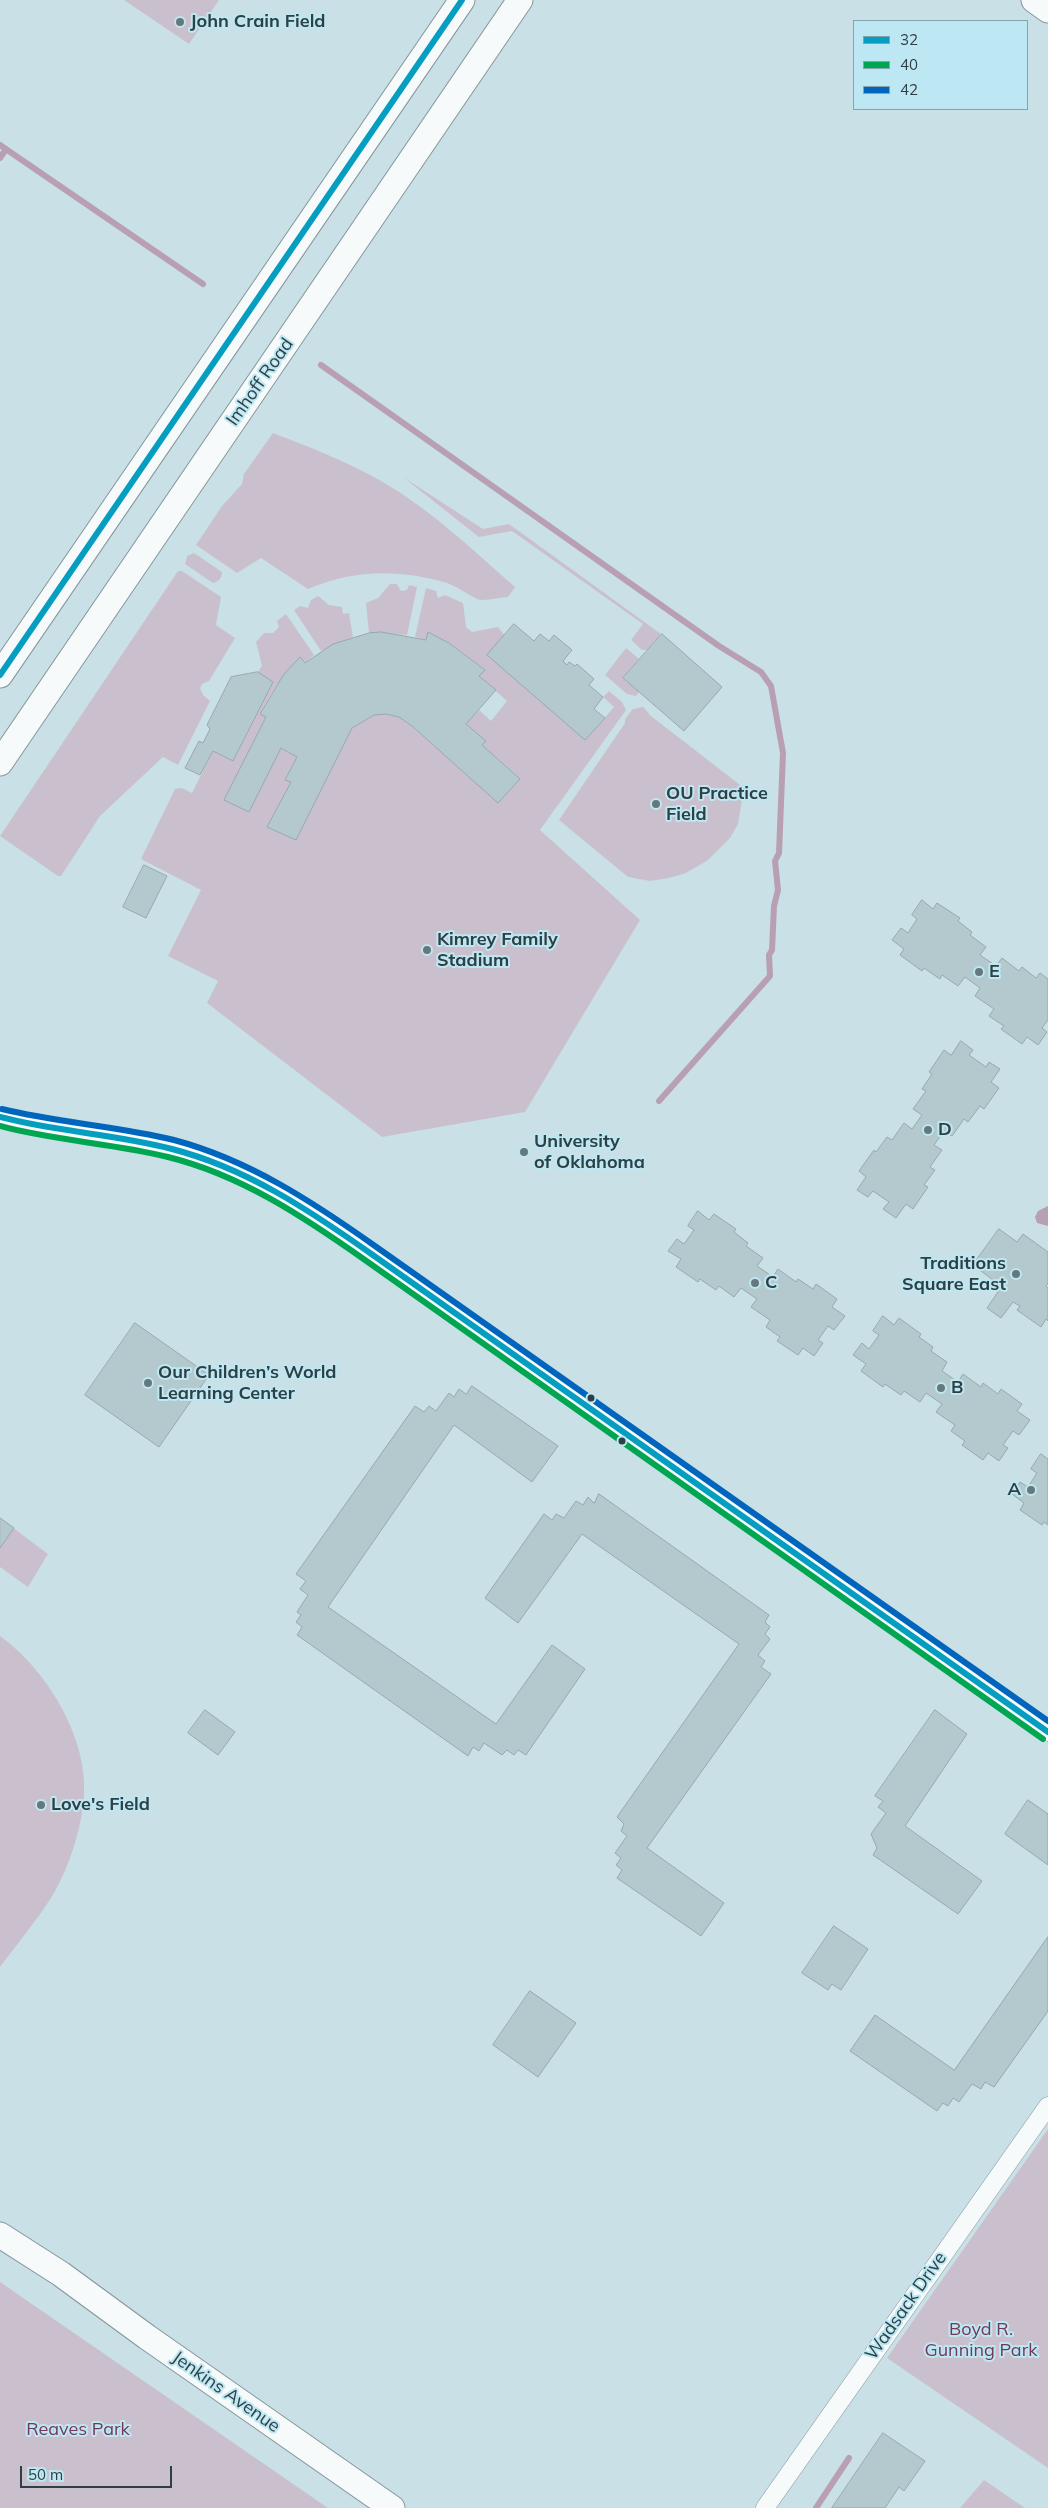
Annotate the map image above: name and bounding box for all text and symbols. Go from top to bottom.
place label: John Crain Field [190,11,325,33]
marker: John Crain Field [174,16,186,28]
legend [853,20,1028,110]
text: 32 [900,30,918,49]
text: 40 [900,55,918,74]
text: 42 [900,80,918,99]
street label: Imhoff Road [222,334,298,430]
place label: OU Practice Field [666,783,768,826]
marker: OU Practice Field [650,798,662,810]
place label: Kimrey Family Stadium [437,929,558,972]
marker: Kimrey Family Stadium [421,944,433,956]
place label: E [989,961,1000,983]
marker: E [973,966,985,978]
place label: D [938,1119,952,1141]
marker: D [922,1124,934,1136]
place label: University of Oklahoma [534,1131,645,1174]
marker: University of Oklahoma [518,1146,530,1158]
place label: Traditions Square East [902,1253,1006,1296]
marker: Traditions Square East [1010,1268,1022,1280]
place label: C [765,1272,777,1294]
marker: C [749,1277,761,1289]
place label: Our Children’s World Learning Center [158,1362,337,1405]
marker: Our Children’s World Learning Center [142,1377,154,1389]
place label: B [951,1377,963,1399]
marker: B [935,1382,947,1394]
unlabelled marker [586,1393,596,1403]
unlabelled marker [617,1436,627,1446]
place label: A [1008,1479,1021,1501]
marker: A [1025,1484,1037,1496]
place label: Love's Field [51,1794,150,1816]
marker: Love's Field [35,1799,47,1811]
street label: Wadsack Drive [861,2248,951,2364]
park label: Boyd R. Gunning Park [925,2319,1037,2362]
street label: Jenkins Avenue [168,2347,284,2437]
park label: Reaves Park [26,2419,130,2441]
scale bar [22,2456,175,2488]
text: 50 m [28,2465,63,2484]

